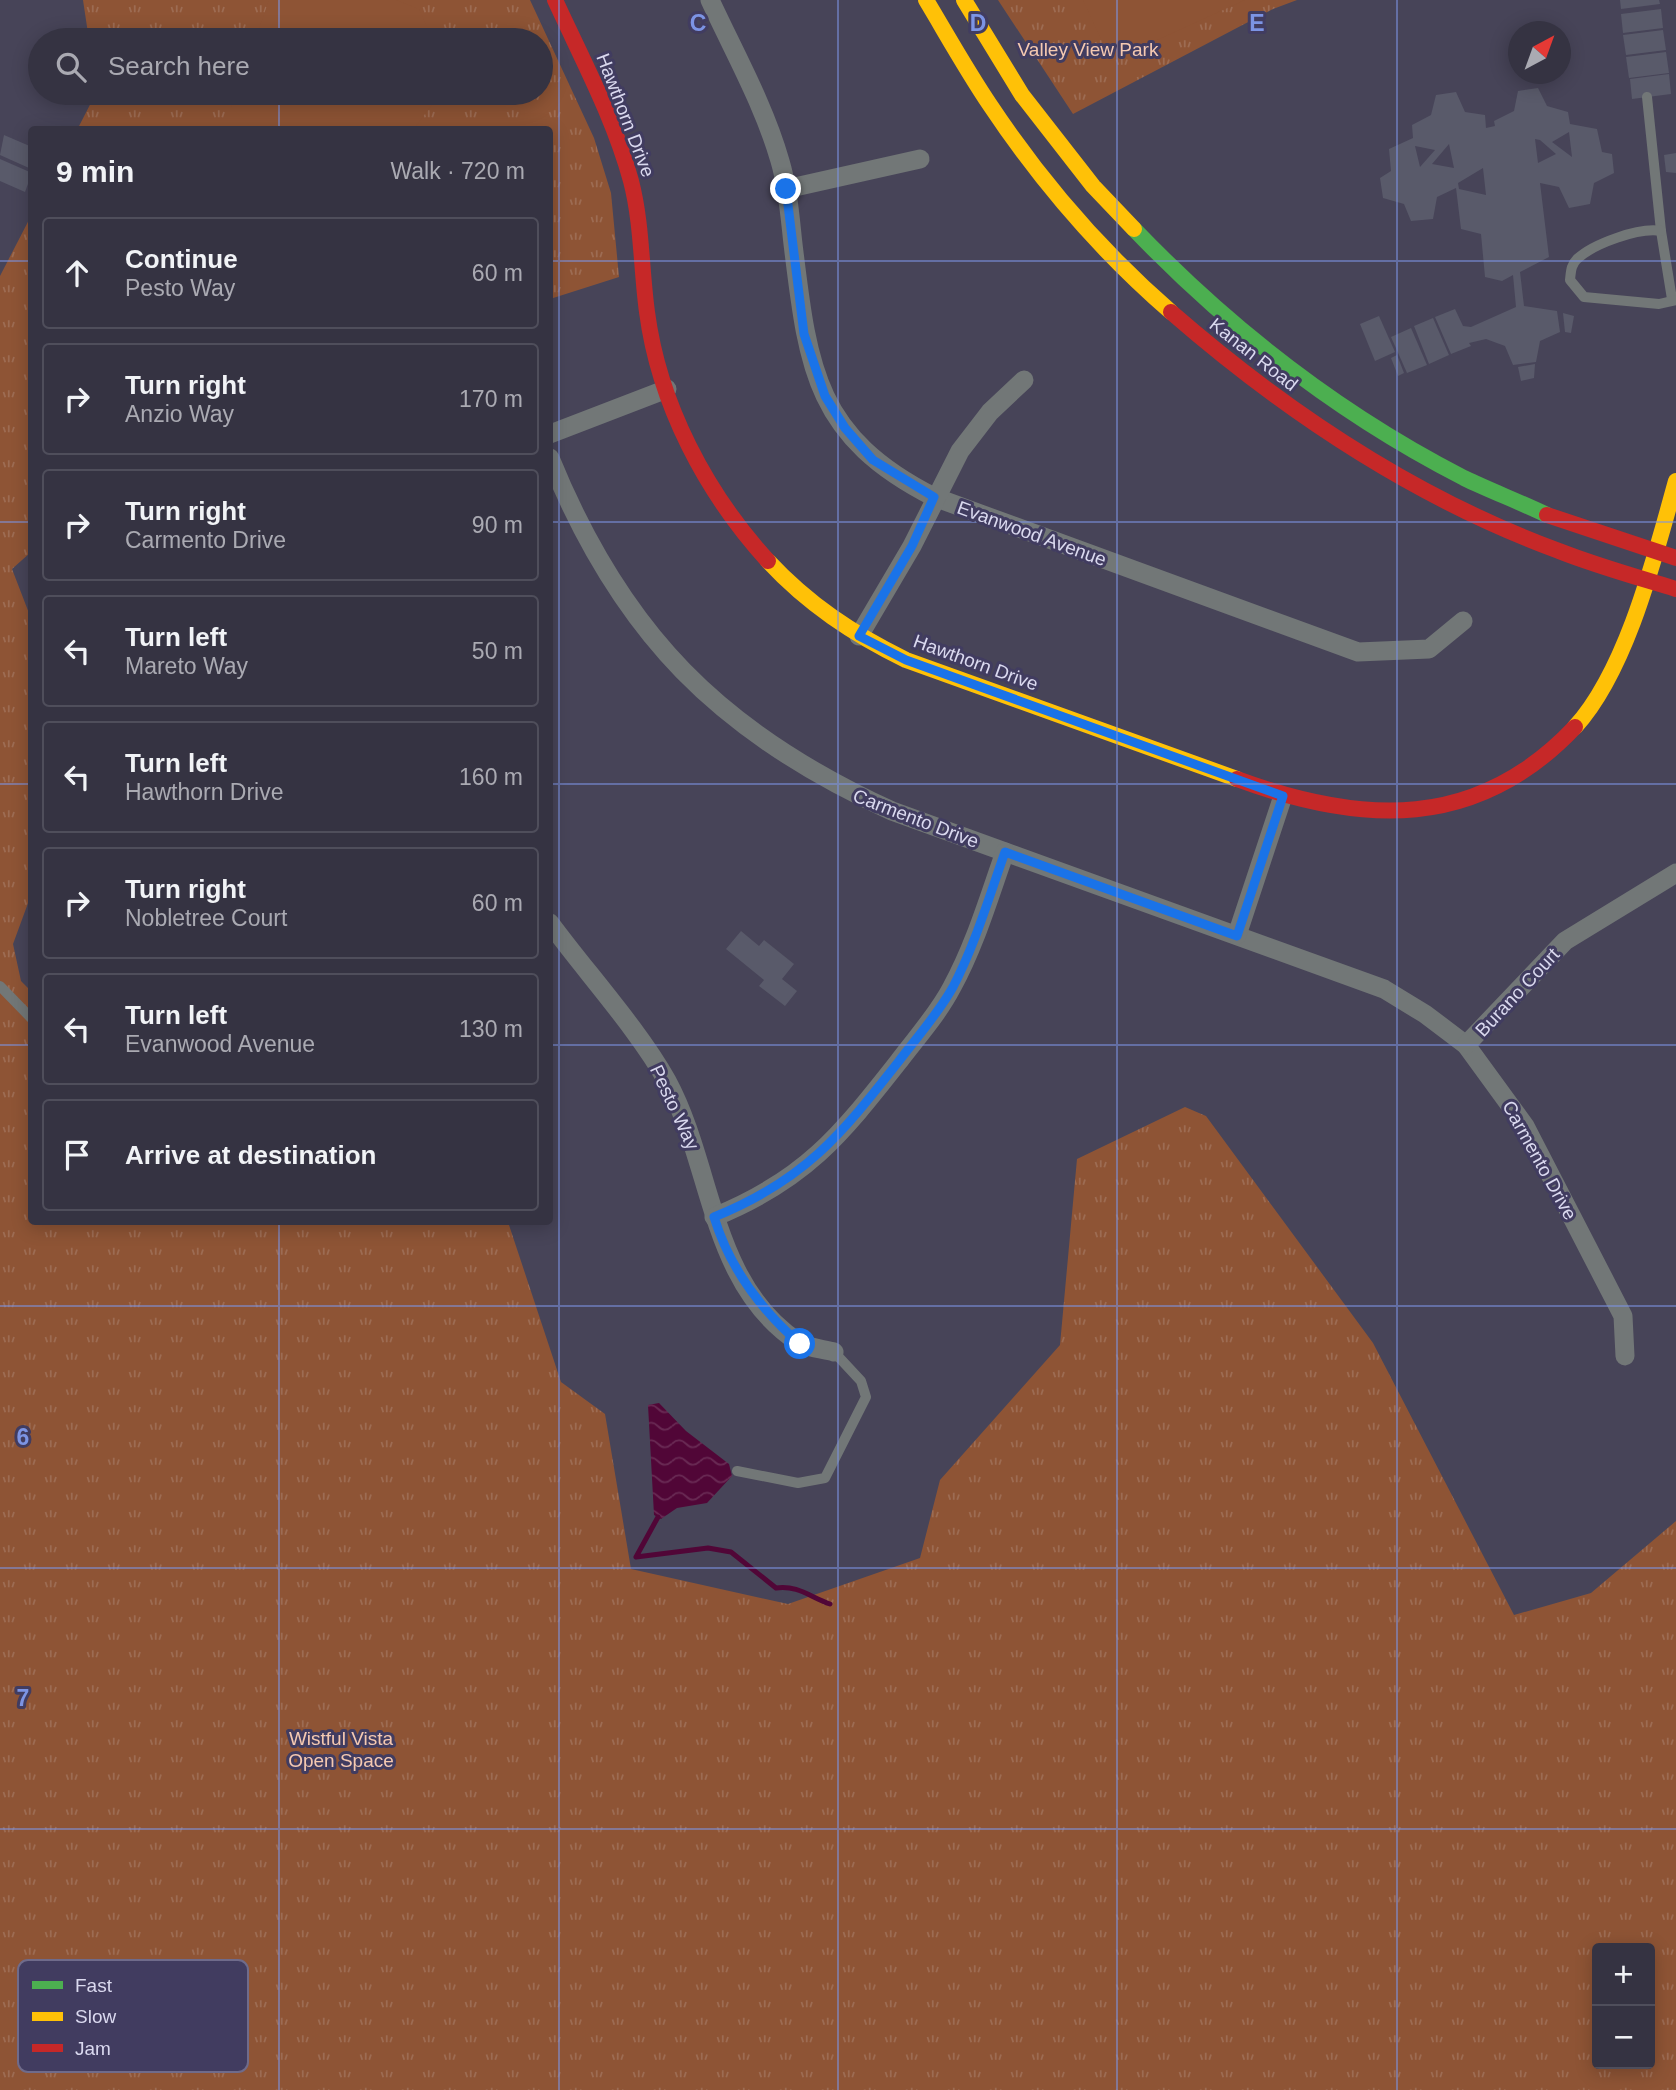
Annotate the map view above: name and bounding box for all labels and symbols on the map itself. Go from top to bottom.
text: C [690,10,706,36]
text: D [970,10,986,36]
text: E [1249,10,1265,36]
north arrow [1508,21,1571,84]
park label: Valley View Park [1018,39,1159,60]
street label: Hawthorn Drive [592,50,659,180]
route end [770,173,801,204]
street label: Kanan Road [1206,314,1302,395]
street label: Evanwood Avenue [954,497,1109,570]
street label: Hawthorn Drive [911,630,1041,695]
street label: Carmento Drive [850,785,982,852]
street label: Burano Court [1471,943,1564,1041]
street label: Pesto Way [646,1061,704,1153]
street label: Carmento Drive [1498,1097,1581,1224]
route start [784,1328,815,1359]
text: 6 [17,1424,29,1450]
text: 7 [17,1685,29,1711]
park label: Wistful Vista Open Space [288,1728,394,1771]
legend [18,1960,248,2072]
text: Fast [75,1975,113,1996]
text: Slow [75,2006,116,2027]
text: Jam [75,2038,111,2059]

